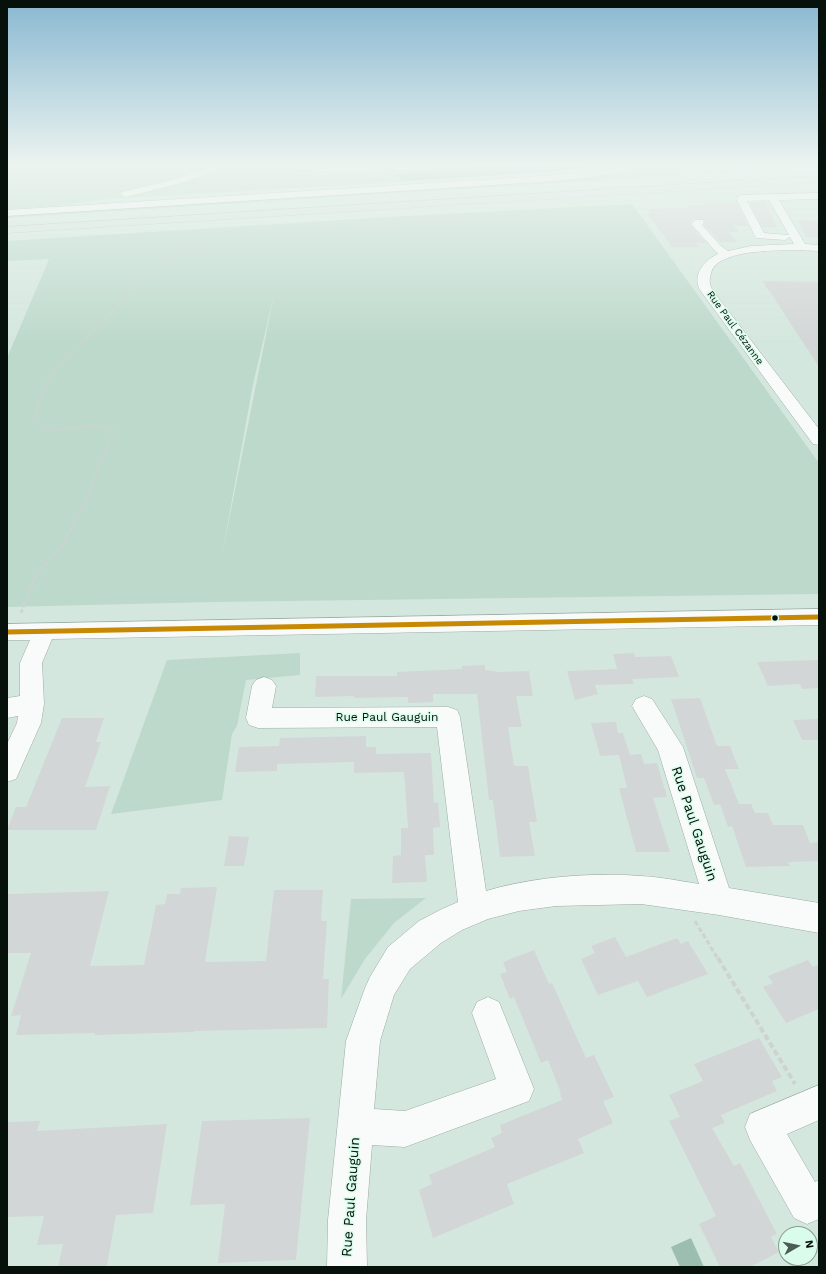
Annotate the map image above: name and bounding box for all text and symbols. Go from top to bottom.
street label: Rue Paul Cézanne [704,289,766,367]
unlabelled marker [770,613,780,623]
street label: Rue Paul Gauguin [336,710,438,724]
street label: Rue Paul Gauguin [667,764,721,884]
street label: Rue Paul Gauguin [338,1137,364,1257]
north arrow [778,1226,818,1266]
text: N [802,1239,816,1249]

